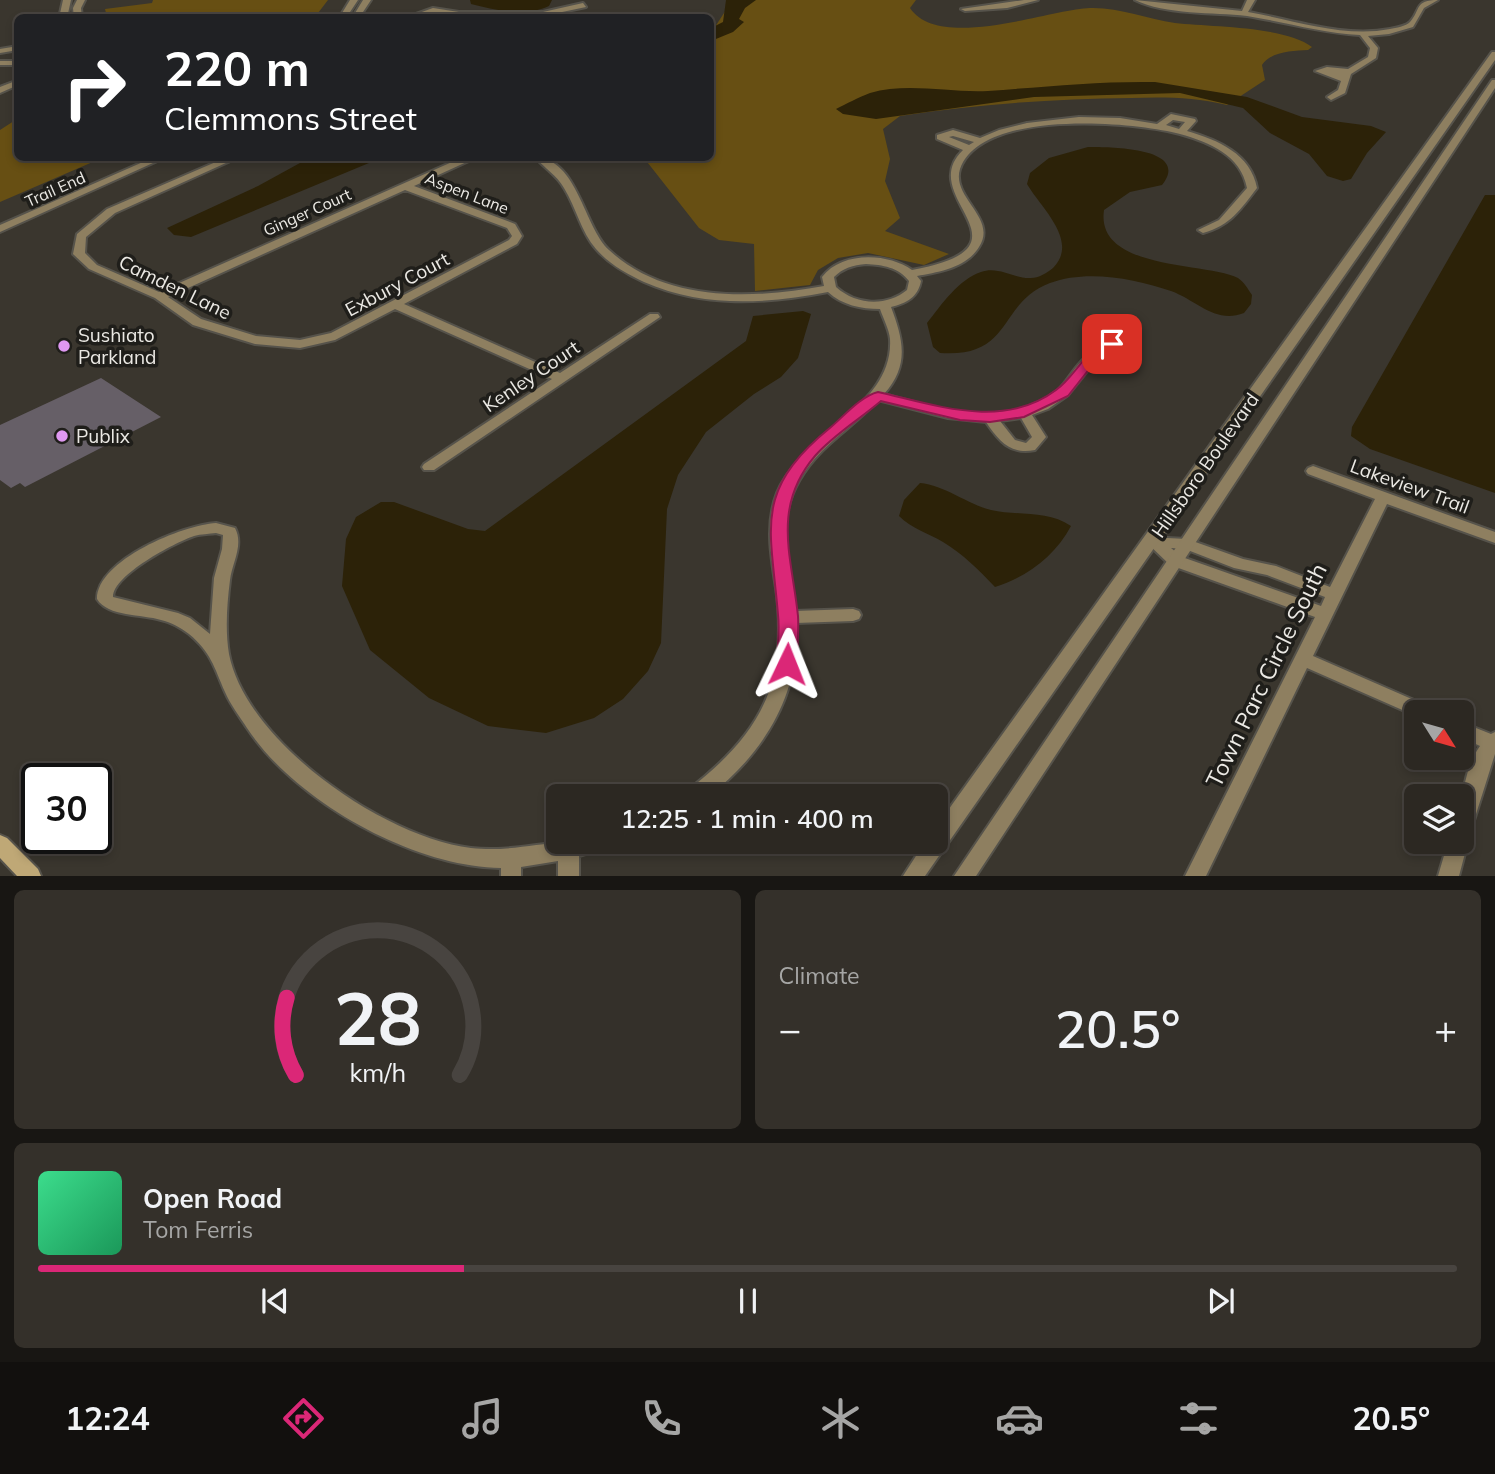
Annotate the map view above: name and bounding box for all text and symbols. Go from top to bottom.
text: 220 m [164,37,310,98]
icon: right [49,42,140,133]
text: Clemmons Street [164,98,417,138]
street label: Trail End [22,167,88,211]
street label: Aspen Lane [422,168,512,218]
street label: Ginger Court [260,184,354,240]
street label: Exbury Court [341,246,453,321]
street label: Camden Lane [115,250,235,324]
pin [1082,314,1142,374]
place label: Sushiato Parkland [78,323,156,369]
icon: arrive [1093,325,1131,363]
street label: Kenley Court [478,335,584,417]
marker: Sushiato Parkland [56,338,72,354]
street label: Hillsboro Boulevard [1146,388,1264,542]
place label: Publix [76,424,130,448]
marker: Publix [54,428,70,444]
street label: Lakeview Trail [1347,453,1473,519]
street label: Town Parc Circle South [1199,558,1333,792]
position arrow [750,627,824,701]
north arrow [1404,700,1474,770]
map controls [1404,700,1474,854]
speed limit sign: 30 [21,763,112,854]
button: layers [1404,784,1474,854]
text: 12:25 · 1 min · 400 m [620,802,874,835]
text: Climate [779,961,860,990]
text: 28 [334,973,421,1064]
text: 20.5° [1055,996,1180,1061]
text: − [779,1005,801,1053]
text: + [1434,1005,1457,1053]
text: km/h [349,1057,406,1088]
text: Open Road [143,1182,282,1215]
text: Tom Ferris [143,1215,253,1244]
icon: previous [256,1282,294,1320]
icon: pause [729,1282,767,1320]
icon: next [1202,1282,1240,1320]
icon: directions [279,1394,328,1443]
icon: music [458,1394,507,1443]
icon: phone [637,1394,686,1443]
icon: climate [816,1394,865,1443]
icon: car [995,1394,1044,1443]
icon: filters [1174,1394,1223,1443]
text: 12:24 [65,1398,150,1438]
text: 20.5° [1352,1398,1430,1438]

